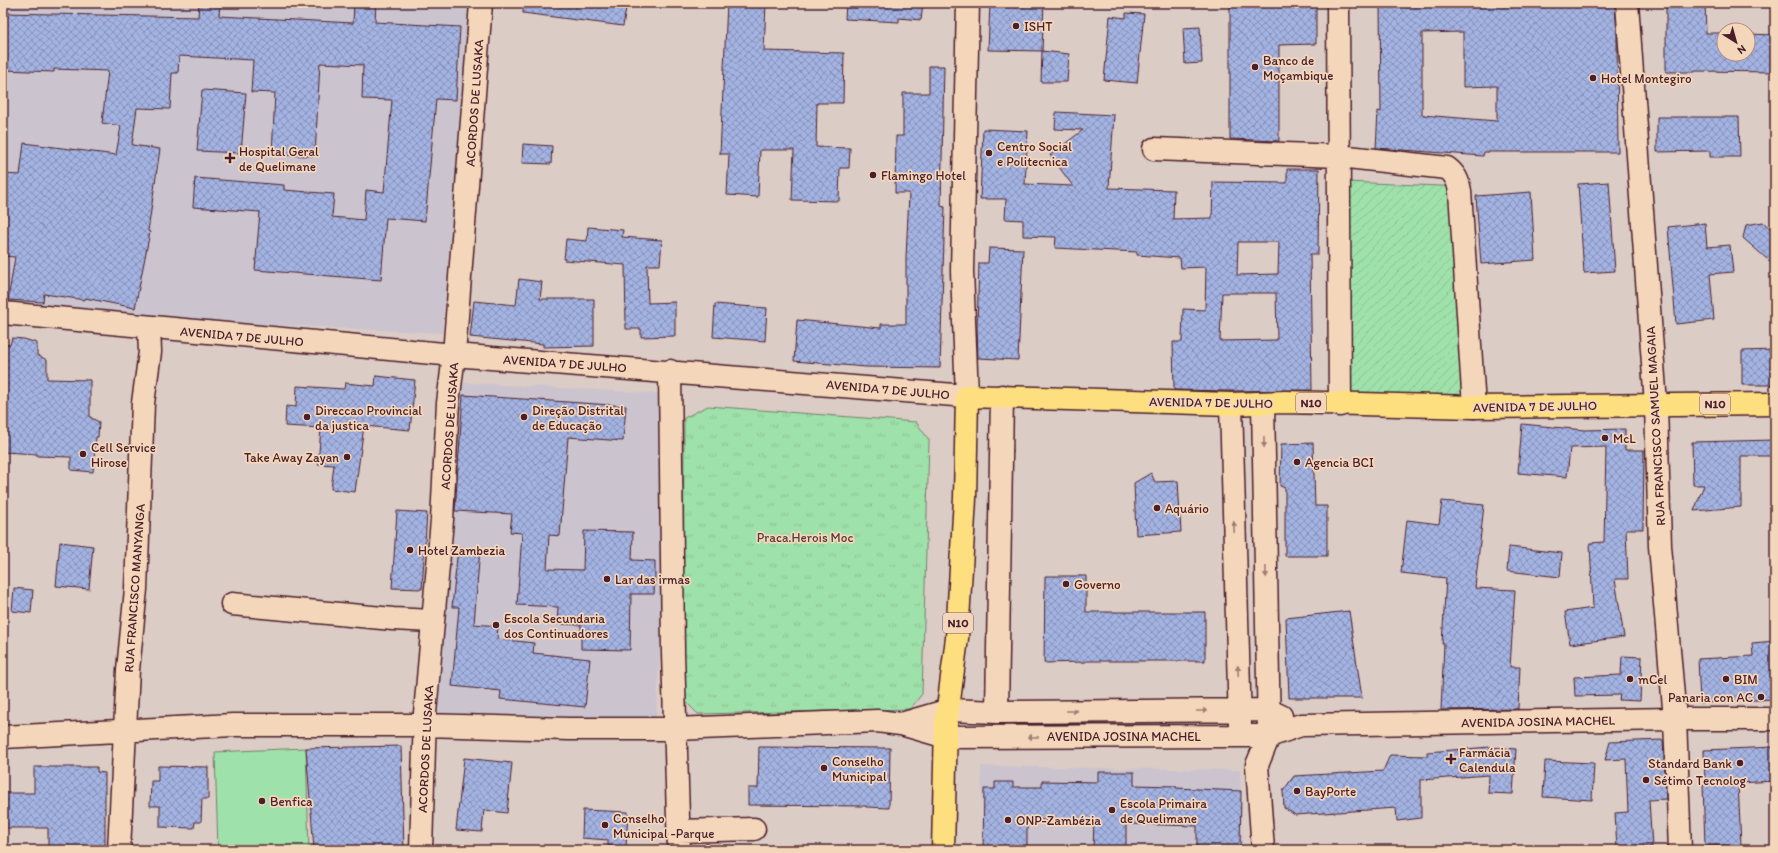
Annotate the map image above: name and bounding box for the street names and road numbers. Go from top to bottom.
street label: ACORDOS DE LUSAKA [463,38,486,167]
street label: AVENIDA 7 DE JULHO [180,324,304,349]
street label: RUA FRANCISCO SAMUEL MAGAIA [1643,325,1668,526]
street label: AVENIDA 7 DE JULHO [503,352,627,375]
street label: ACORDOS DE LUSAKA [438,361,461,490]
street label: AVENIDA 7 DE JULHO [826,377,950,402]
road number: N10 [1296,393,1326,413]
street label: AVENIDA 7 DE JULHO [1149,394,1273,411]
road number: N10 [1700,394,1730,414]
street label: AVENIDA 7 DE JULHO [1473,398,1597,415]
street label: RUA FRANCISCO MANYANGA [121,502,148,673]
road number: N10 [943,613,973,633]
street label: ACORDOS DE LUSAKA [415,684,436,813]
street label: AVENIDA JOSINA MACHEL [1461,713,1615,730]
street label: AVENIDA JOSINA MACHEL [1047,729,1201,744]

